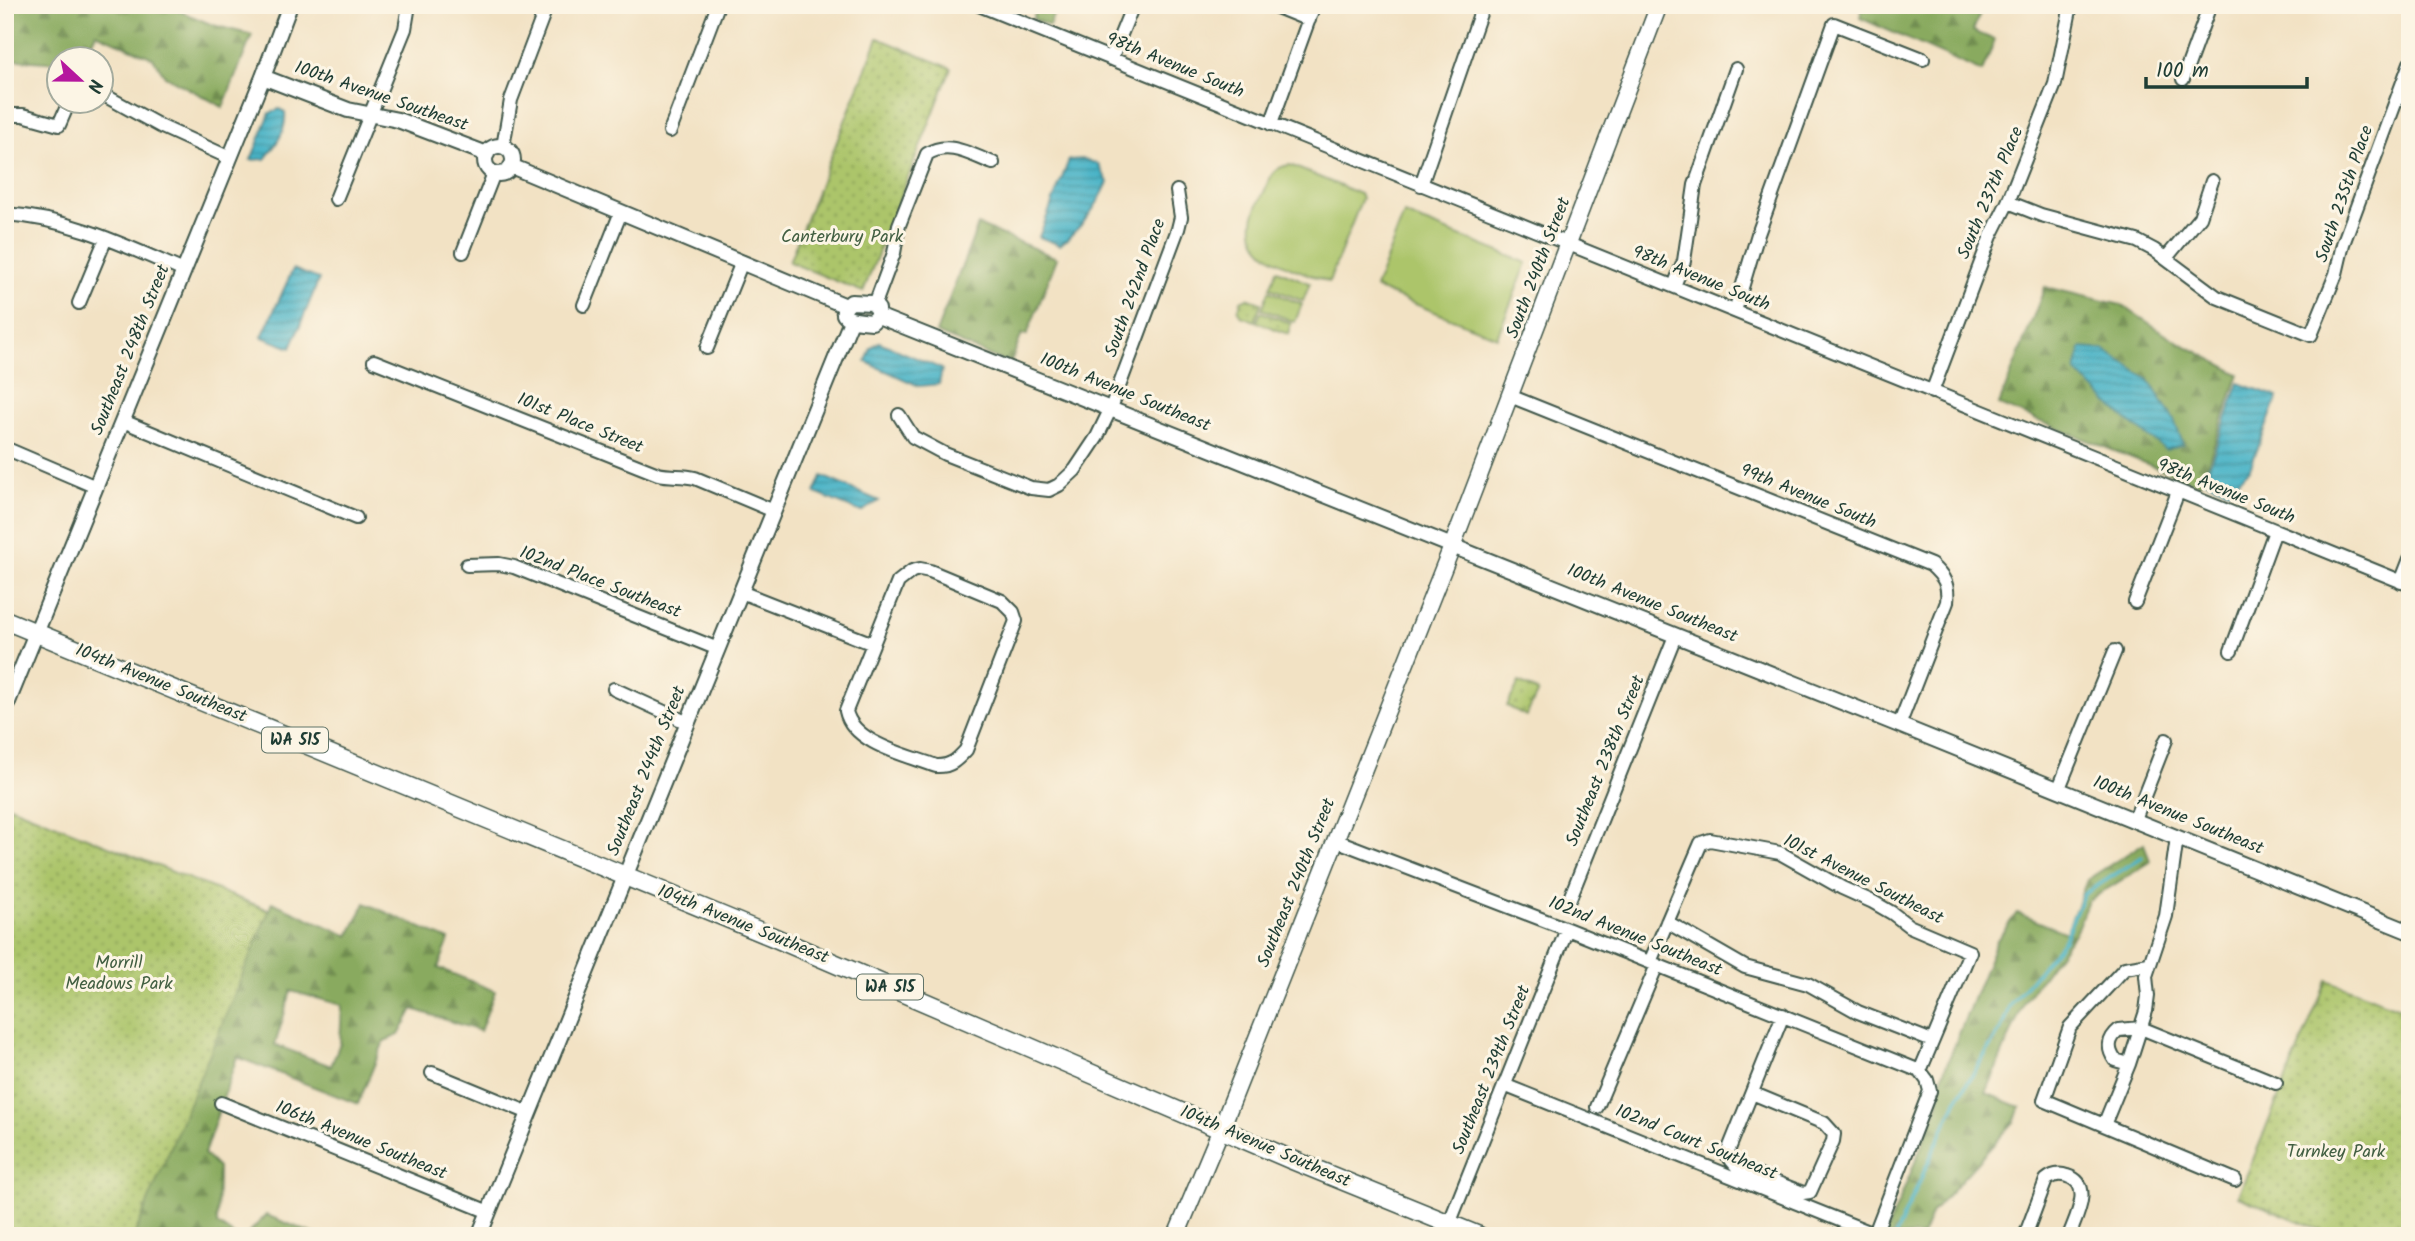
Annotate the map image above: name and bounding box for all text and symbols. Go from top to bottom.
street label: 98th Avenue South [1102,25,1248,107]
north arrow [46,46,116,116]
scale bar [2146,46,2306,90]
street label: 100th Avenue Southeast [290,54,473,141]
text: 100 m [2156,55,2209,88]
text: N [78,74,110,97]
street label: South 237th Place [1950,122,2032,264]
street label: South 235th Place [2308,122,2382,266]
street label: South 240th Street [1499,192,1580,343]
street label: South 242nd Place [1097,215,1175,361]
park label: Canterbury Park [781,223,904,252]
street label: 98th Avenue South [1628,238,1774,320]
street label: Southeast 248th Street [83,259,179,440]
street label: 100th Avenue Southeast [1035,345,1216,441]
street label: 101st Place Street [513,386,648,463]
street label: 98th Avenue South [2153,451,2299,533]
street label: 99th Avenue South [1736,456,1880,538]
street label: 102nd Place Southeast [515,539,686,628]
street label: 100th Avenue Southeast [1562,556,1743,652]
street label: 104th Avenue Southeast [71,636,252,732]
street label: Southeast 238th Street [1558,670,1654,851]
street label: Southeast 244th Street [600,681,695,860]
road number: WA 515 [262,727,328,752]
street label: 100th Avenue Southeast [2088,768,2269,864]
street label: Southeast 240th Street [1250,793,1345,972]
street label: 101st Avenue Southeast [1778,827,1949,933]
street label: 104th Avenue Southeast [653,877,834,973]
street label: 102nd Avenue Southeast [1544,889,1727,986]
park label: Morrill Meadows Park [65,949,173,999]
road number: WA 515 [857,974,923,1000]
street label: Southeast 239th Street [1445,980,1540,1159]
street label: 106th Avenue Southeast [271,1093,452,1189]
street label: 102nd Court Southeast [1610,1097,1782,1189]
street label: 104th Avenue Southeast [1175,1098,1356,1196]
park label: Turnkey Park [2287,1138,2386,1167]

